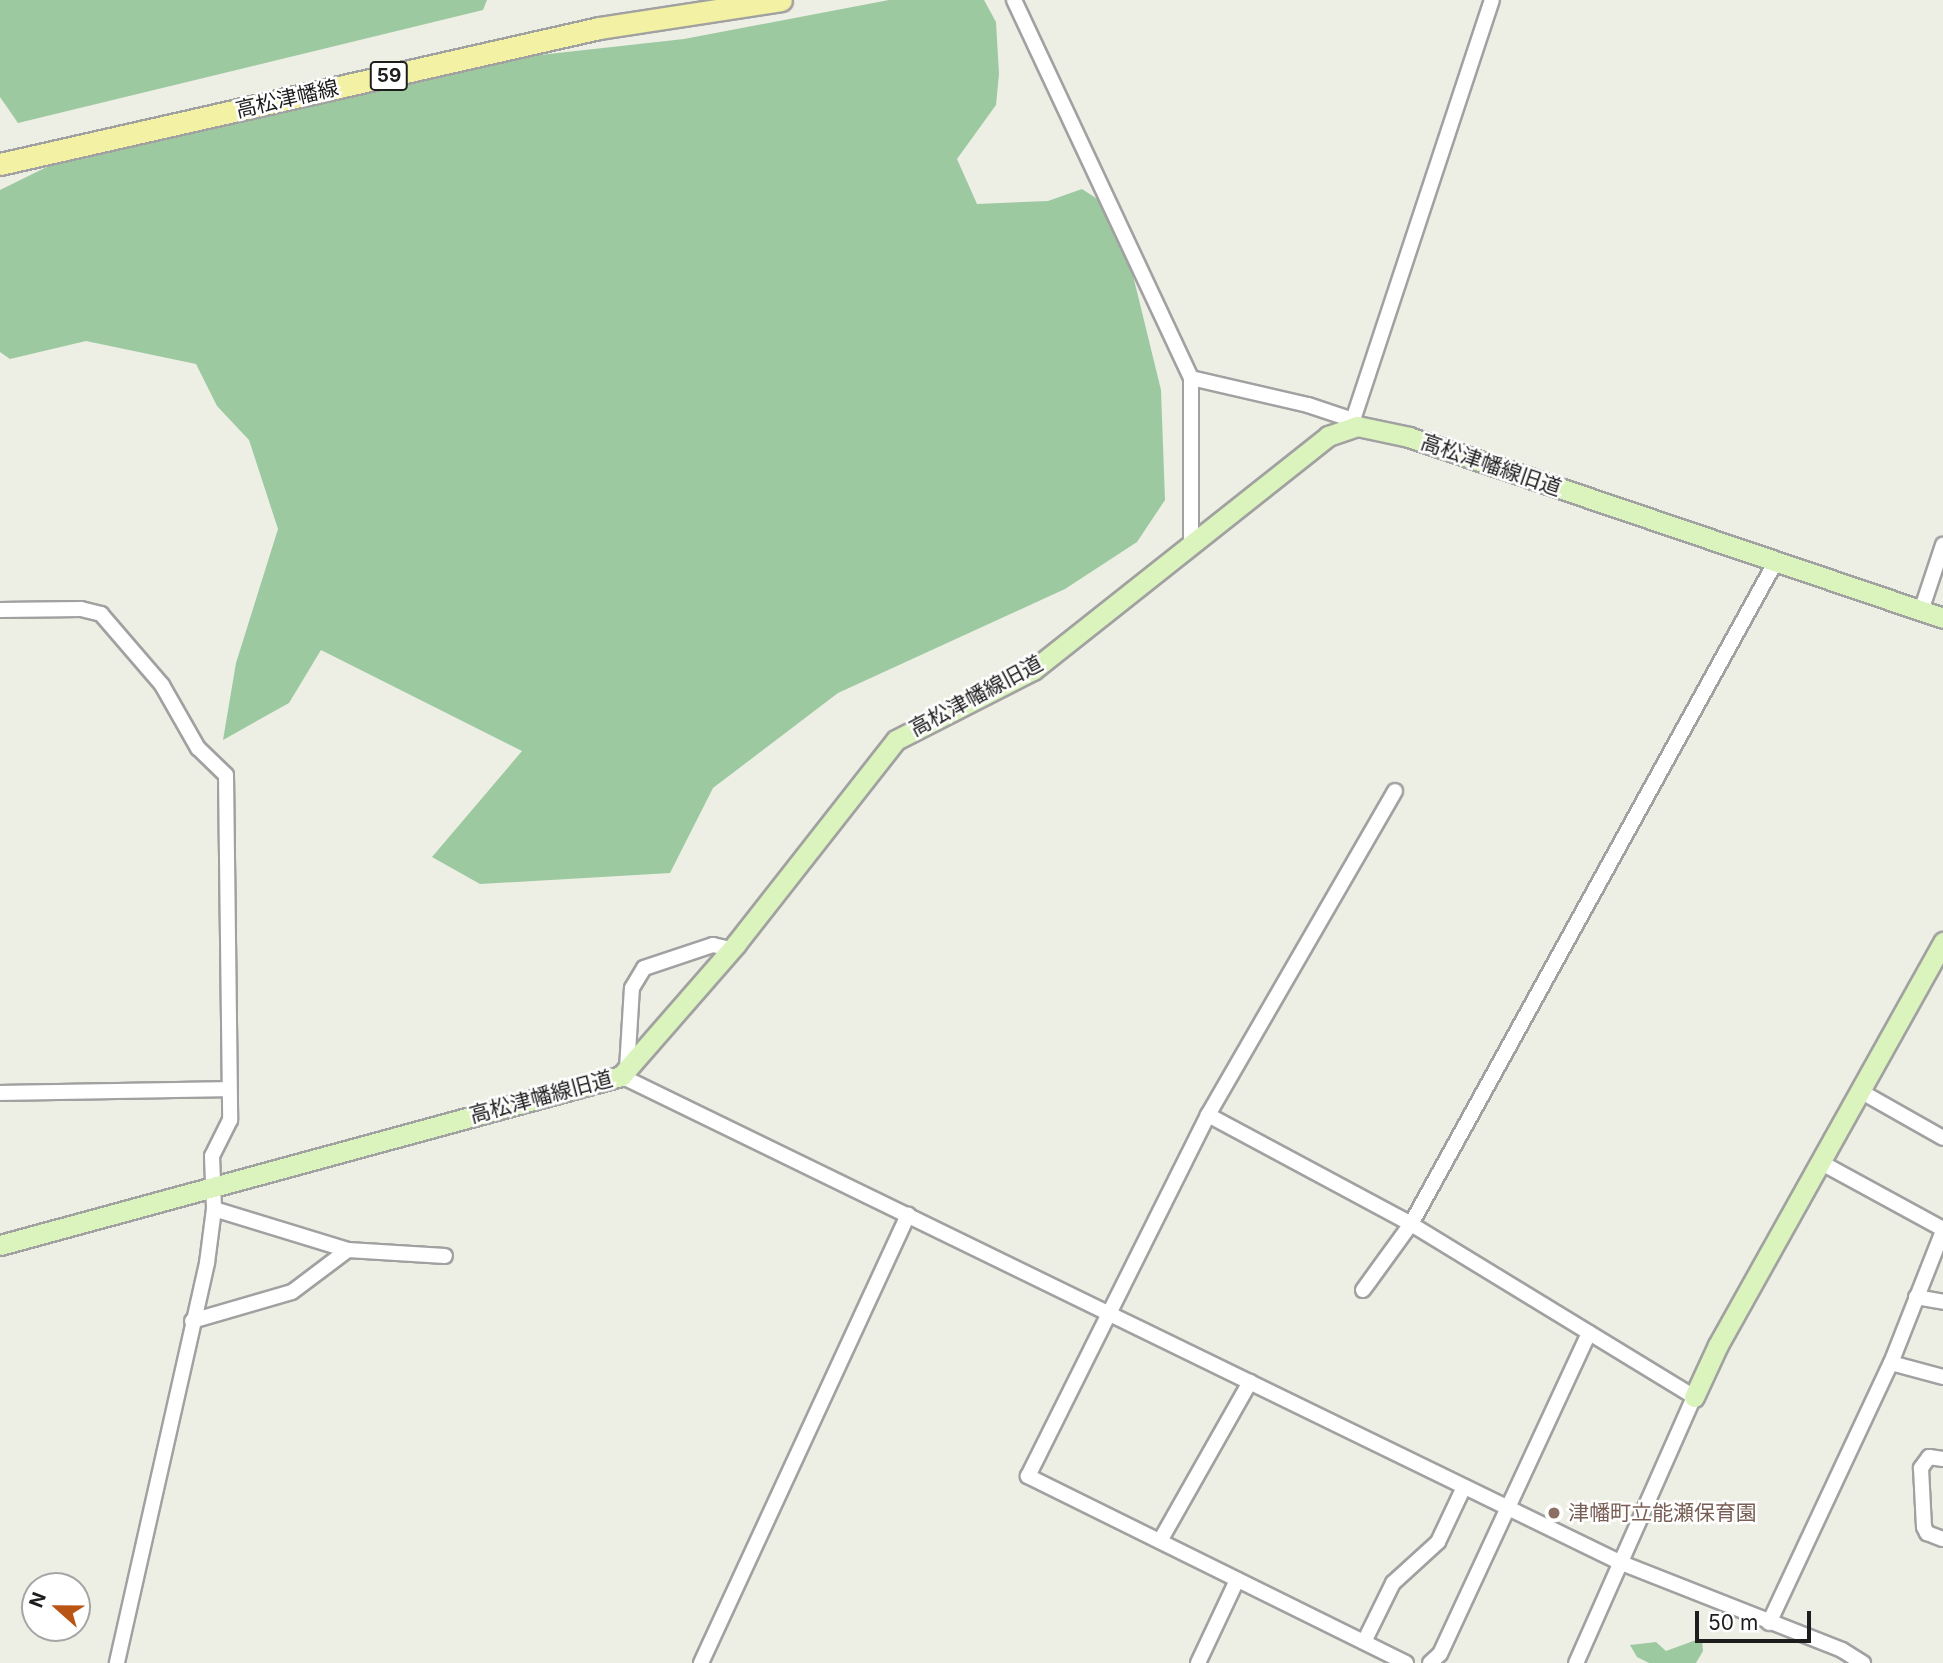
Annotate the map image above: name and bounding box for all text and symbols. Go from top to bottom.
road number: 59 [370,60,408,92]
street label: 高松津幡線 [233,75,341,123]
street label: 高松津幡線旧道 [1417,429,1565,501]
street label: 高松津幡線旧道 [905,650,1047,742]
street label: 高松津幡線旧道 [467,1066,615,1128]
place label: 津幡町立能瀬保育園 [1568,1500,1757,1526]
marker: 津幡町立能瀬保育園 [1546,1505,1562,1521]
north arrow [21,1572,91,1642]
text: N [24,1589,51,1611]
scale bar [1698,1596,1814,1640]
text: 50 m [1708,1610,1758,1635]

